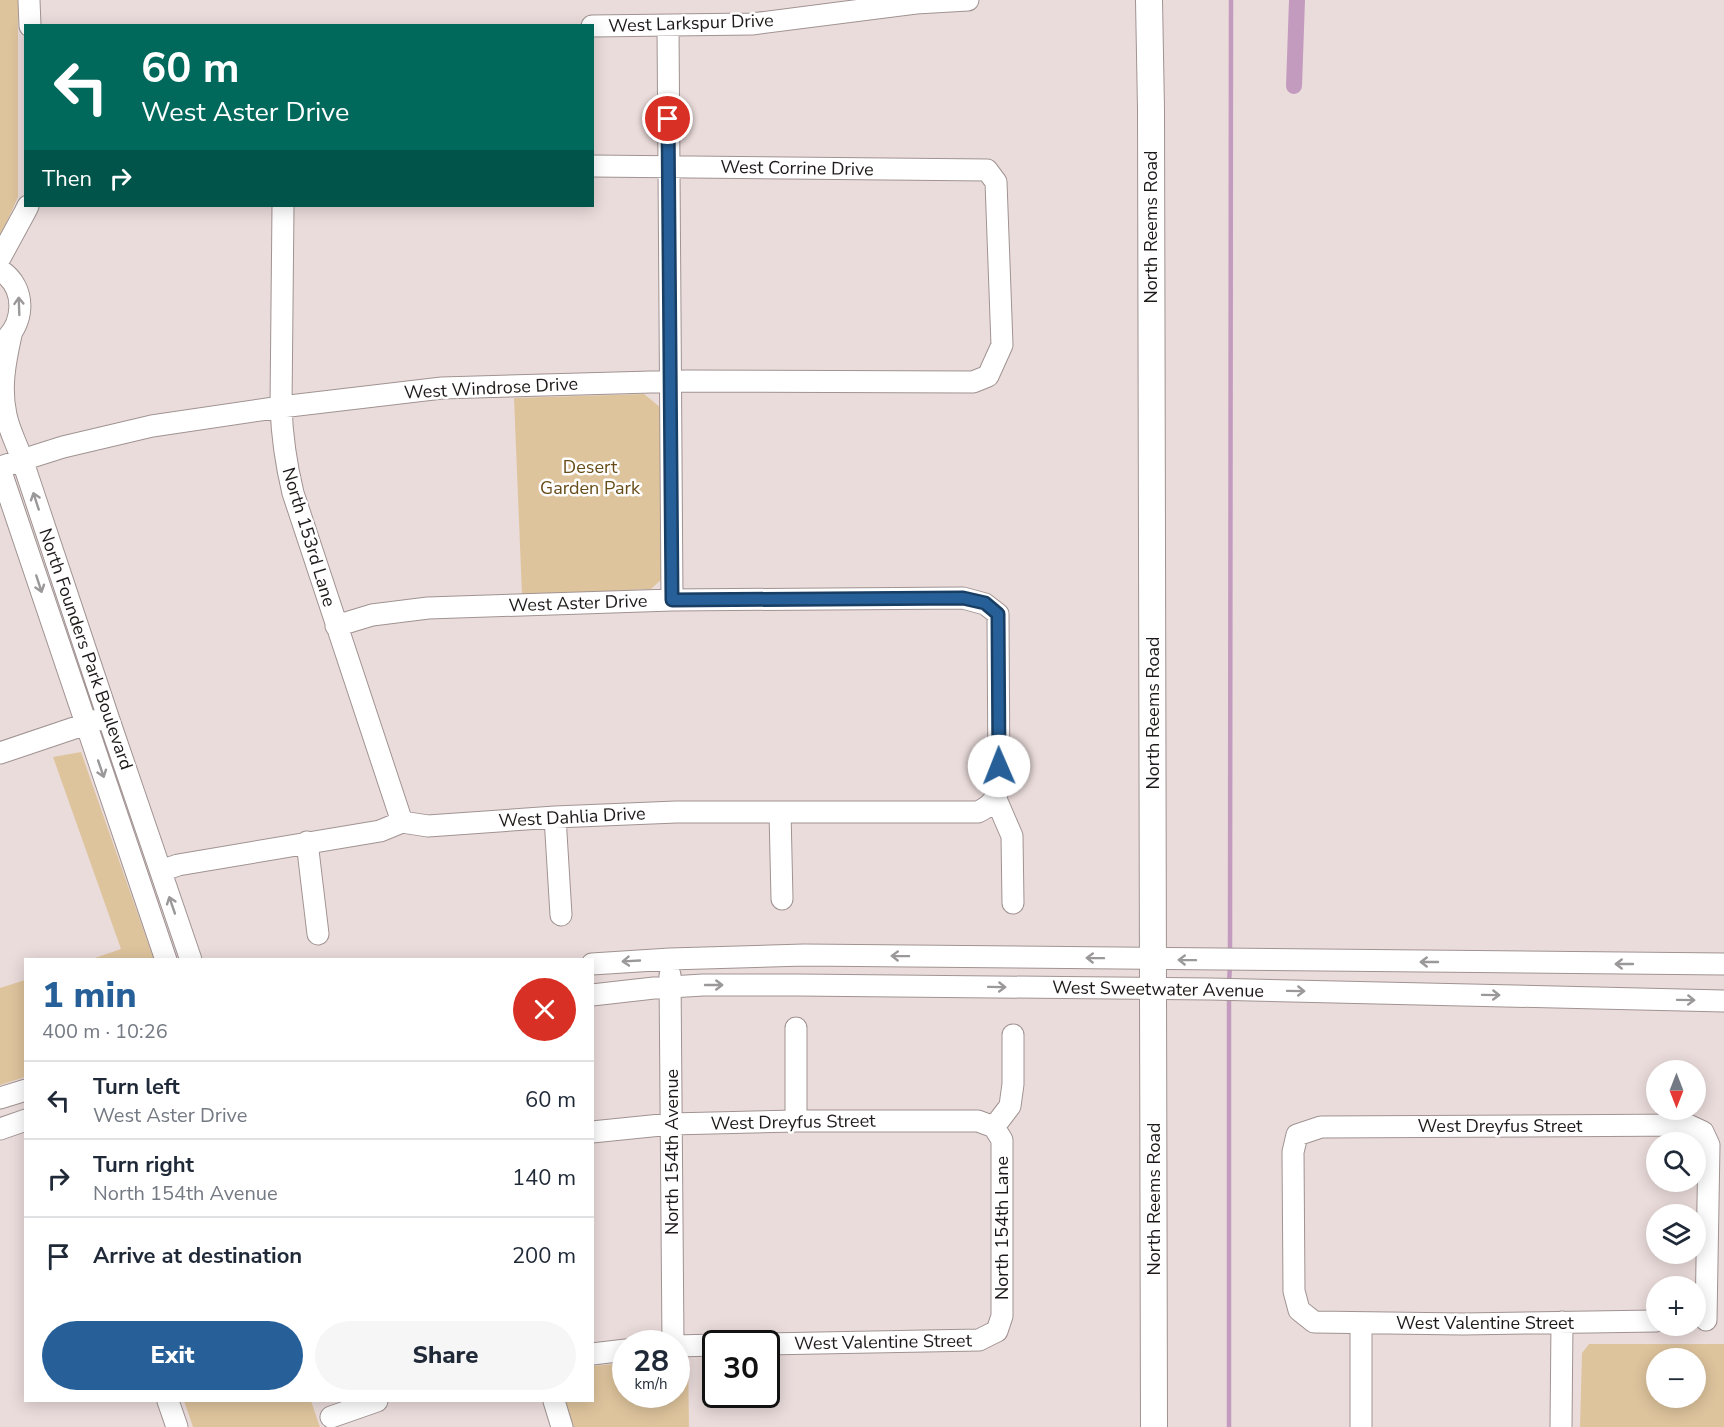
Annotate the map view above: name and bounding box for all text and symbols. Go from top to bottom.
street label: West Larkspur Drive [608,8,774,38]
text: 60 m [141,40,240,97]
icon: left [42,48,120,126]
pin [642,93,693,144]
text: West Aster Drive [141,94,349,131]
icon: arrive [651,102,684,135]
street label: North Reems Road [1139,151,1163,303]
street label: West Corrine Drive [720,155,874,181]
icon: right [104,162,137,195]
text: Then [42,164,92,194]
one-way arrow [14,297,25,316]
street label: West Windrose Drive [403,371,579,405]
park label: Desert Garden Park [540,455,641,500]
street label: North 153rd Lane [276,464,342,610]
one-way arrow [30,492,41,511]
street label: North Founders Park Boulevard [33,525,139,773]
one-way arrow [34,574,45,593]
street label: West Aster Drive [508,589,648,617]
street label: North Reems Road [1141,637,1165,789]
position arrow [967,734,1031,798]
one-way arrow [96,759,107,778]
street label: West Dahlia Drive [498,801,646,833]
one-way arrow [166,896,177,915]
one-way arrow [890,950,910,962]
one-way arrow [1085,952,1105,964]
one-way arrow [1178,954,1198,965]
one-way arrow [622,956,642,967]
one-way arrow [1419,956,1439,968]
one-way arrow [1614,958,1634,970]
text: 1 min [42,971,137,1020]
street label: West Sweetwater Avenue [1052,975,1264,1003]
button: close [513,978,576,1041]
one-way arrow [703,979,723,991]
one-way arrow [987,981,1007,993]
one-way arrow [1285,985,1305,997]
one-way arrow [1480,990,1500,1001]
one-way arrow [1675,994,1695,1006]
text: 400 m · 10:26 [42,1018,168,1045]
north arrow [1646,1060,1706,1120]
map controls [1646,1060,1706,1408]
street label: North 154th Avenue [660,1069,684,1235]
text: Turn left [93,1072,180,1102]
icon: left [42,1084,75,1117]
text: 60 m [525,1085,576,1115]
text: West Aster Drive [93,1102,247,1129]
street label: West Dreyfus Street [710,1109,876,1135]
street label: West Dreyfus Street [1418,1114,1583,1138]
street label: North Reems Road [1142,1123,1166,1275]
button: search [1646,1132,1706,1192]
text: Turn right [93,1150,194,1180]
street label: North 154th Lane [990,1156,1014,1300]
icon: right [42,1162,75,1195]
text: 140 m [512,1163,576,1193]
text: North 154th Avenue [93,1180,278,1207]
button: layers [1646,1204,1706,1264]
icon: arrive [42,1240,75,1273]
text: Arrive at destination [93,1241,302,1271]
text: 200 m [512,1241,576,1271]
button: + [1646,1276,1706,1336]
street label: West Valentine Street [1396,1311,1575,1335]
button: Exit [42,1321,303,1390]
button: Share [315,1321,576,1390]
street label: West Valentine Street [794,1328,973,1356]
speed limit sign: 30 [702,1330,780,1408]
text: 28 [633,1341,669,1382]
button: − [1646,1348,1706,1408]
text: km/h [634,1374,668,1394]

